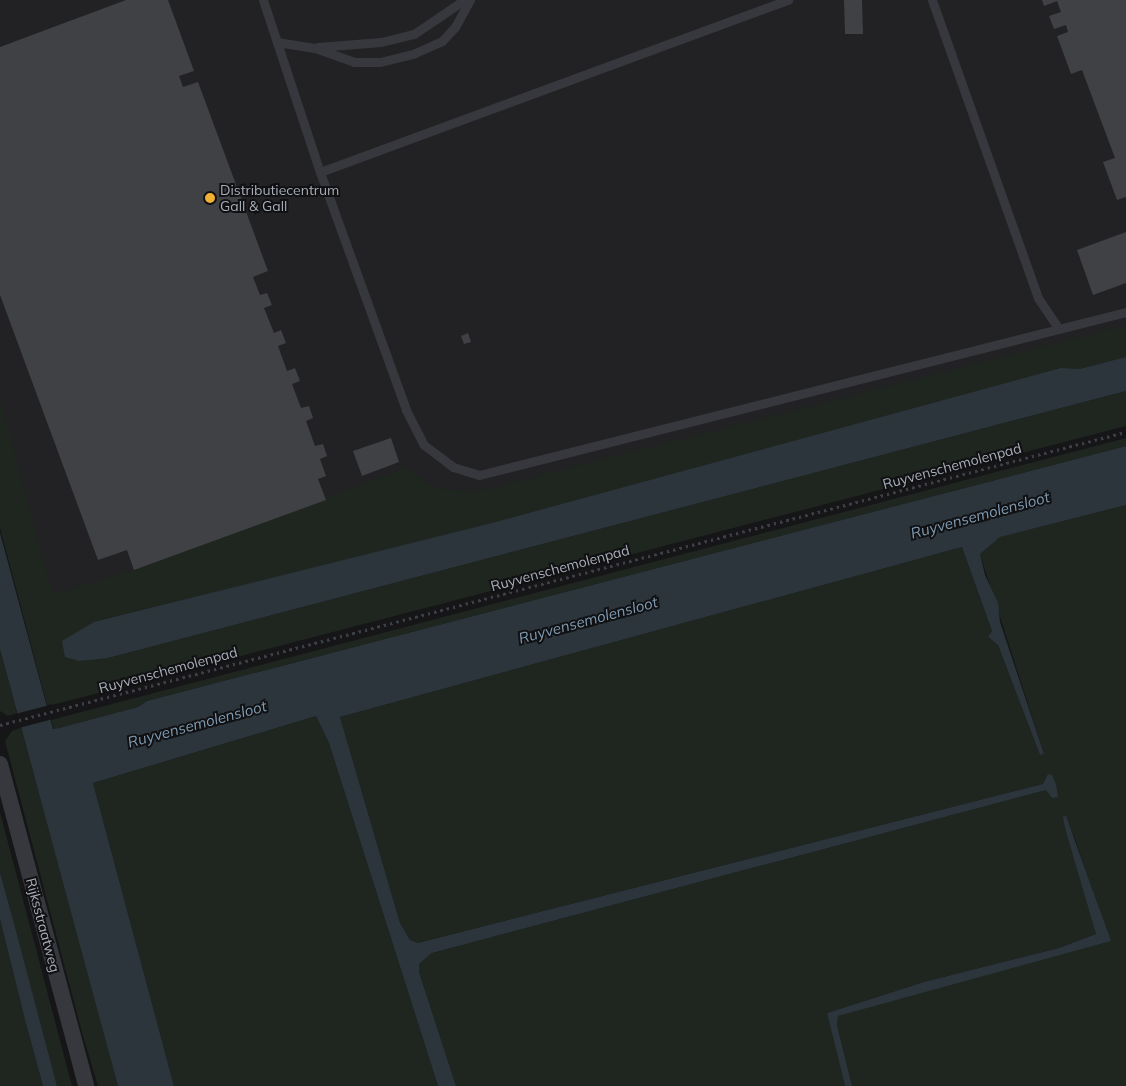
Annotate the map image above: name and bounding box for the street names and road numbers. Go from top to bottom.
street label: Ruyvenschemolenpad [881,439,1023,493]
street label: Ruyvenschemolenpad [489,541,631,595]
street label: Ruyvenschemolenpad [97,643,239,697]
street label: Rijksstraatweg [22,876,64,974]

